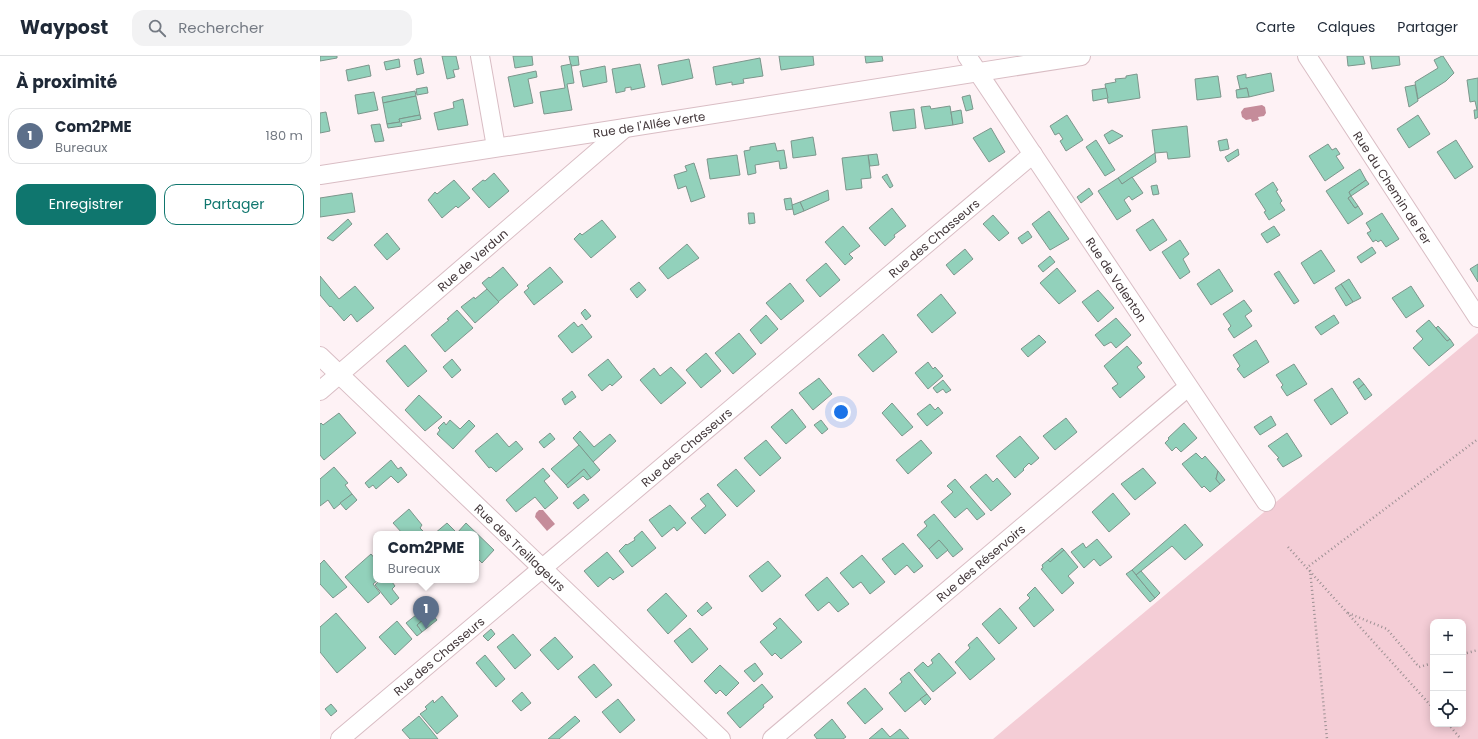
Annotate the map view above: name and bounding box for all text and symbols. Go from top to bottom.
search box [132,10,412,46]
text: Waypost [20,14,108,41]
icon: search [146,17,168,39]
text: Rechercher [178,17,264,38]
text: Carte [1256,17,1295,37]
text: Calques [1317,17,1375,37]
text: Partager [1397,17,1458,37]
text: À proximité [16,70,117,94]
street label: Rue de l'Allée Verte [592,107,706,141]
text: Com2PME [55,116,132,137]
text: 1 [28,126,32,145]
text: 180 m [266,126,303,145]
street label: Rue du Chemin de Fer [1350,128,1436,248]
text: Bureaux [55,138,108,157]
button: Enregistrer [16,184,156,225]
button: Partager [164,184,304,225]
street label: Rue des Chasseurs [885,194,983,281]
street label: Rue de Verdun [433,225,511,295]
street label: Rue de Valenton [1082,234,1151,325]
your location [831,402,851,422]
street label: Rue des Chasseurs [637,403,735,490]
street label: Rue des Treillageurs [471,500,570,595]
street label: Rue des Réservoirs [932,520,1029,605]
popup [373,531,479,583]
text: Com2PME [388,537,464,558]
text: Bureaux [388,559,440,578]
pin: 1 [413,596,439,629]
street label: Rue des Chasseurs [389,612,488,699]
map controls [1430,619,1466,727]
button: + [1430,619,1466,655]
button: − [1430,655,1466,691]
button: locate [1430,691,1466,727]

